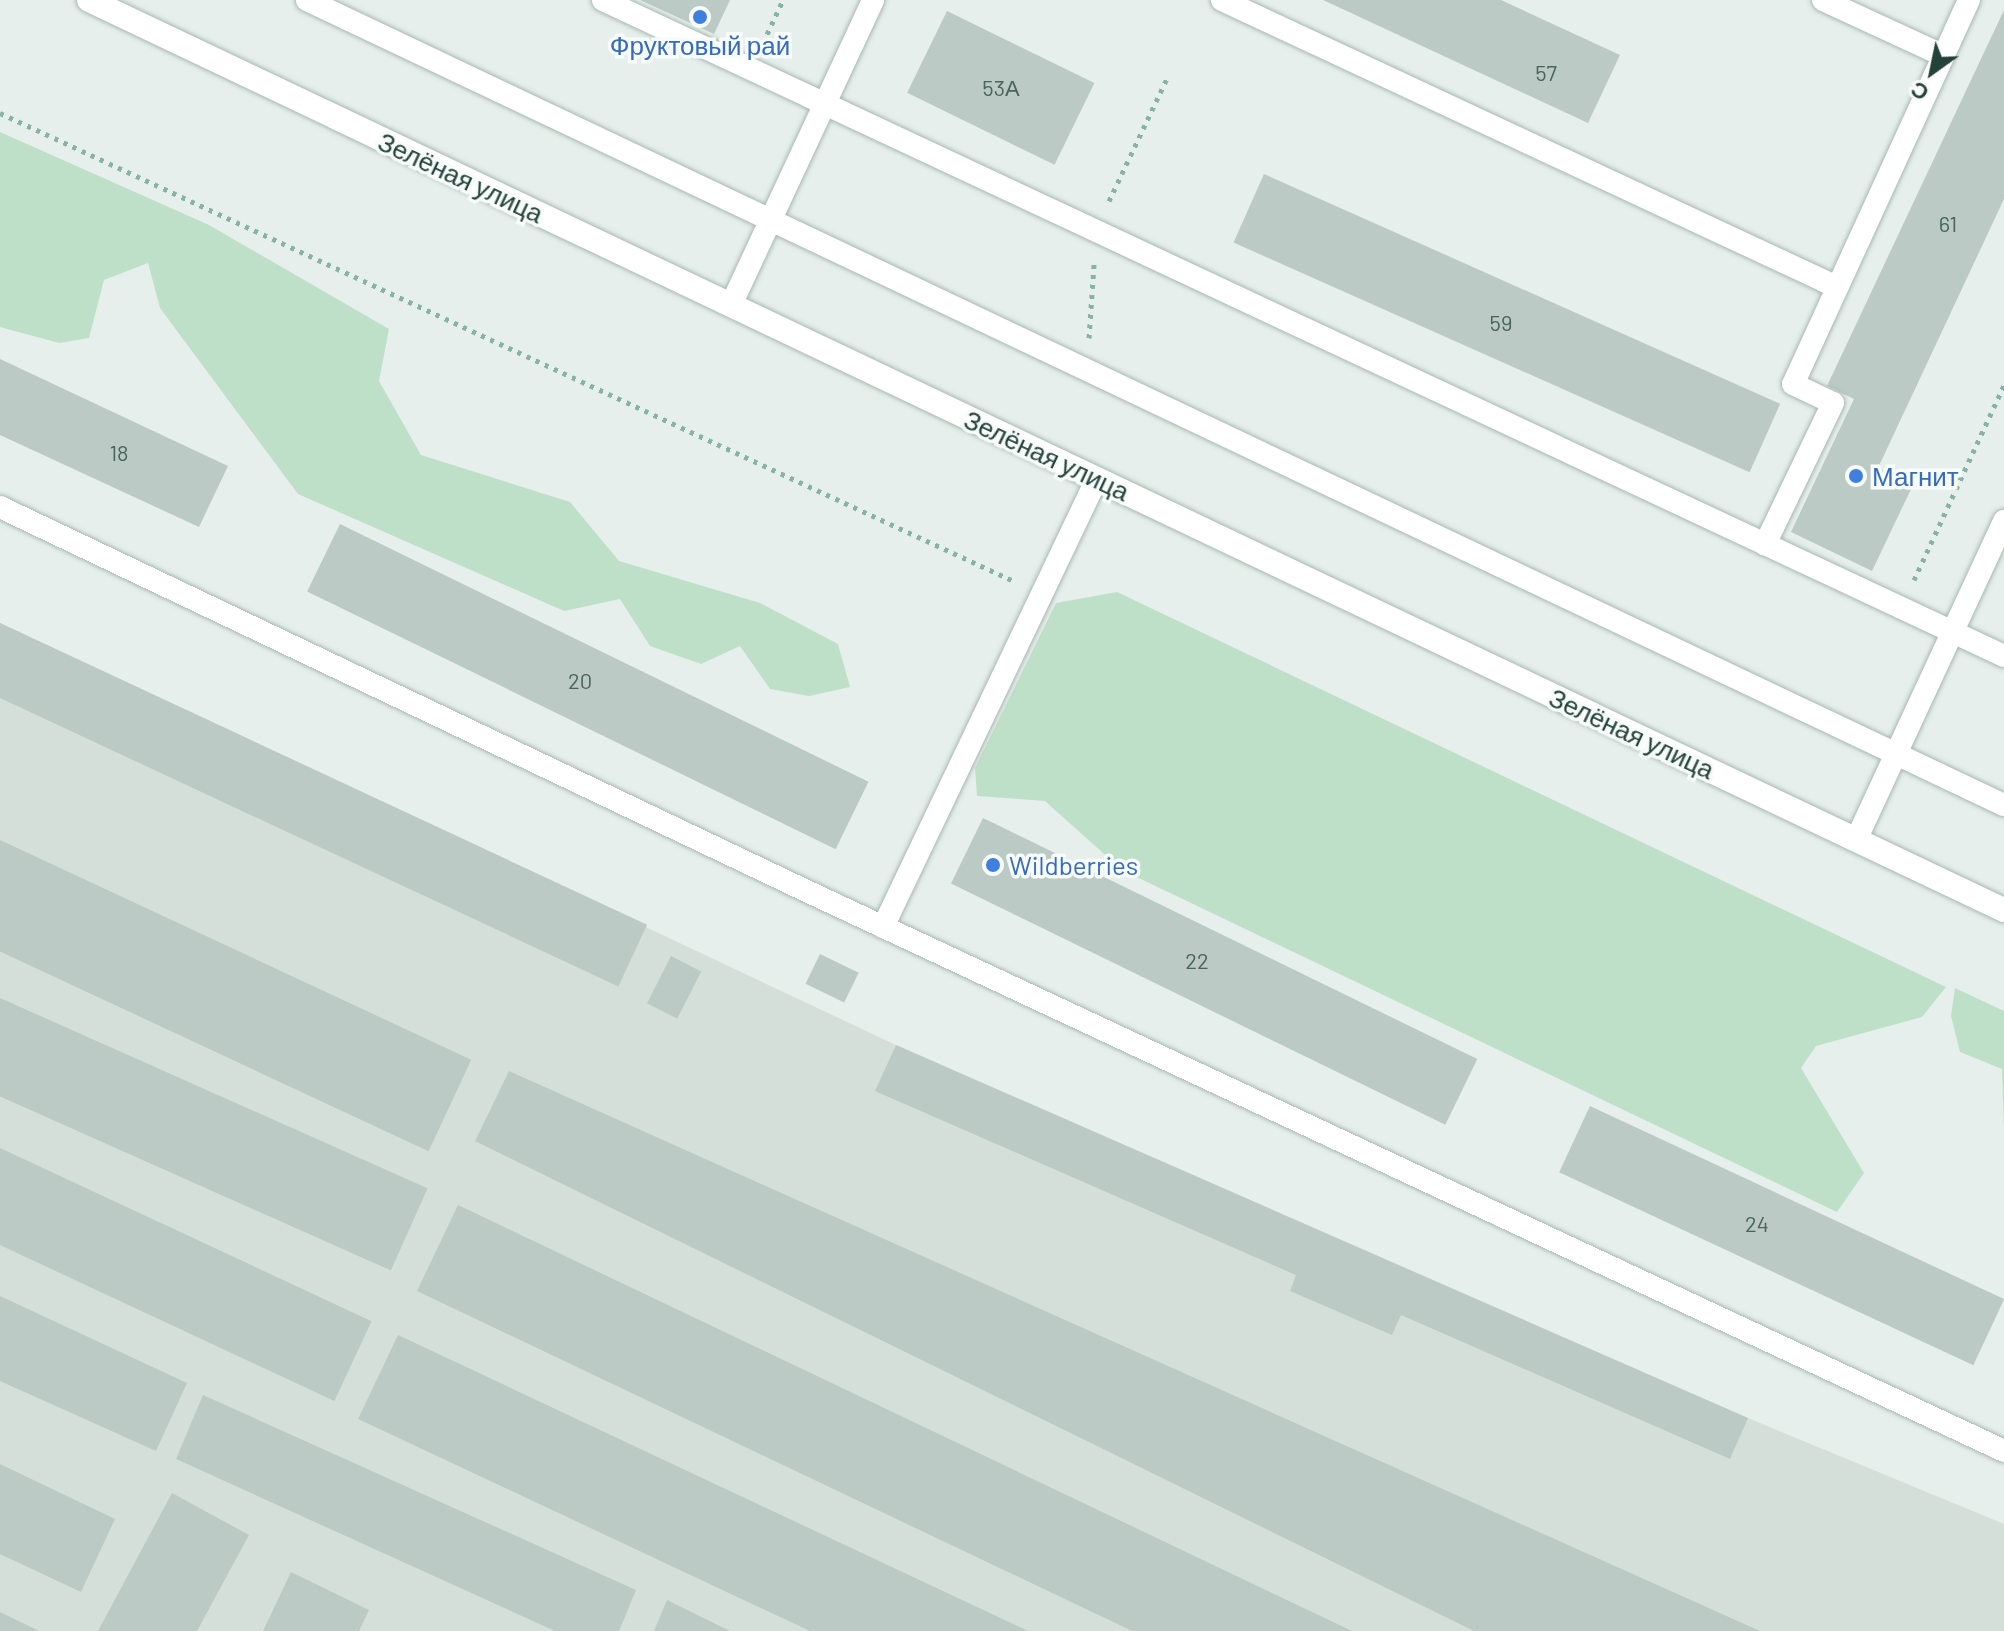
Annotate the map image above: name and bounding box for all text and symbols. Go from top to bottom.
marker: Фруктовый рай [691,8,709,26]
place label: Фруктовый рай [610,29,790,61]
north arrow [1892,32,1972,112]
house number: 57 [1535,60,1557,86]
house number: 53А [982,75,1020,101]
text: С [1905,77,1933,107]
street label: Зелёная улица [374,125,548,229]
house number: 61 [1939,211,1957,237]
house number: 59 [1490,310,1512,336]
street label: Зелёная улица [960,403,1134,507]
house number: 18 [109,440,129,466]
place label: Магнит [1872,460,1959,492]
marker: Магнит [1847,467,1865,485]
house number: 20 [568,668,592,694]
street label: Зелёная улица [1545,681,1719,785]
place label: Wildberries [1009,849,1138,881]
marker: Wildberries [984,856,1002,874]
house number: 22 [1185,948,1209,974]
house number: 24 [1745,1211,1769,1237]

